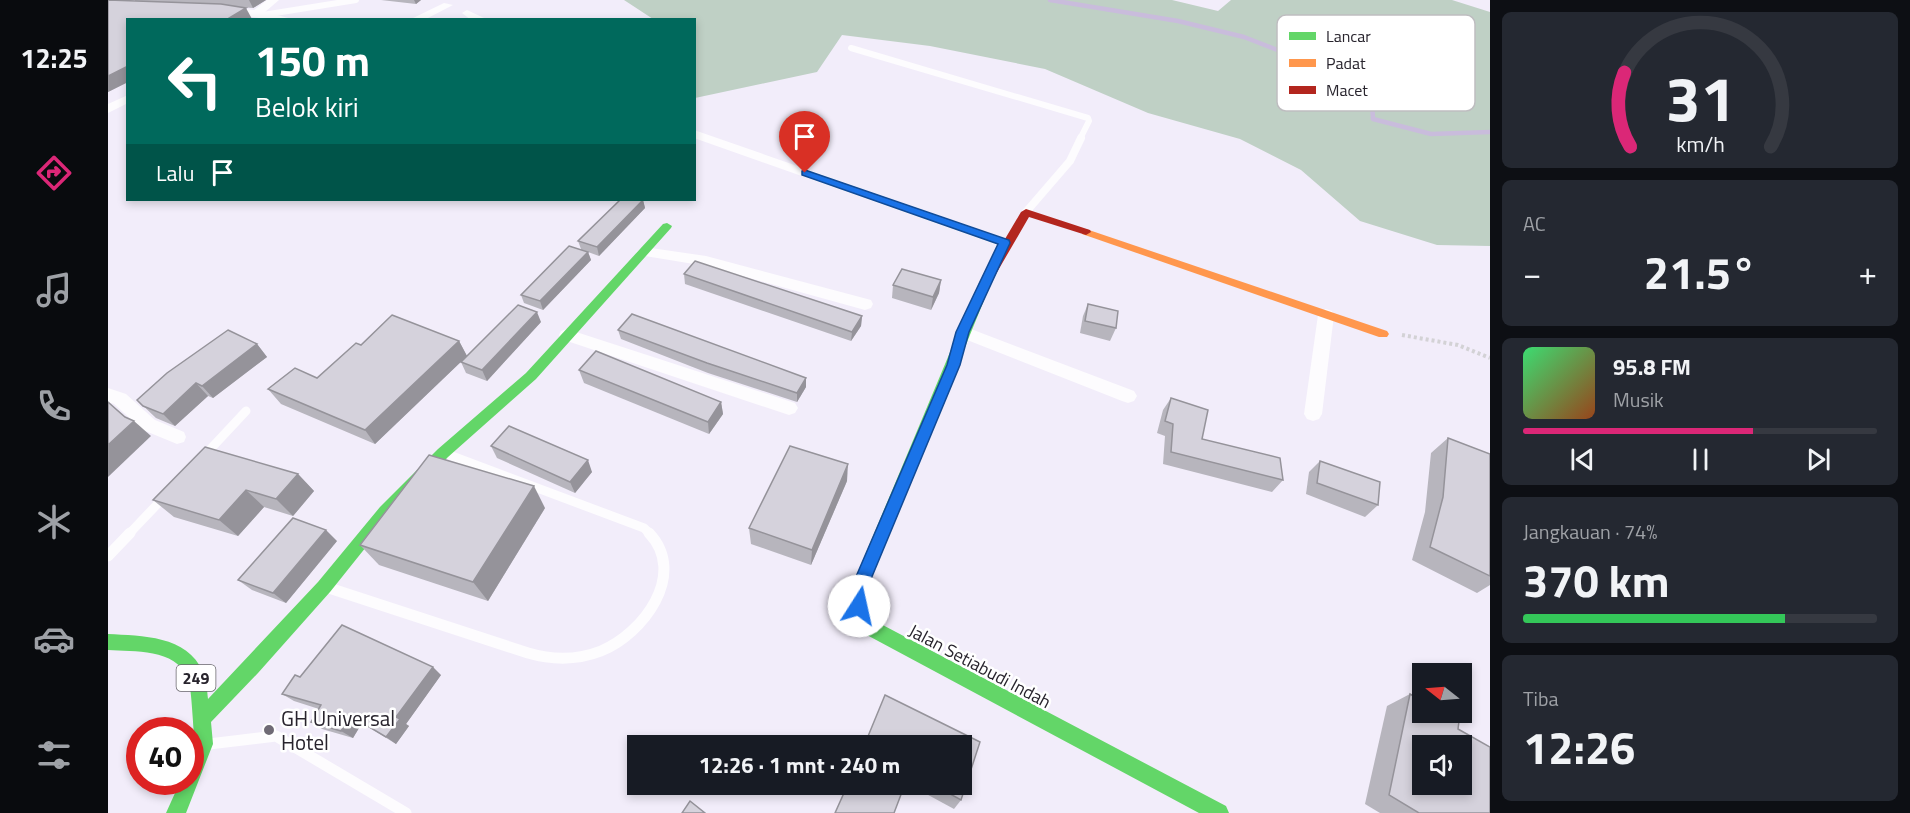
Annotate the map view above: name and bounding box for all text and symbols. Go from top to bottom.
legend [1277,15,1475,111]
text: Lancar [1326,24,1371,48]
text: 150 m [255,28,370,92]
text: 12:25 [20,37,88,78]
icon: left [156,42,234,120]
text: 31 [1665,50,1735,145]
text: Padat [1326,51,1366,75]
text: Macet [1326,78,1368,102]
text: Belok kiri [255,86,359,127]
pin [779,111,830,173]
icon: arrive [788,120,821,153]
text: km/h [1676,128,1724,160]
icon: directions [33,152,75,194]
text: Lalu [156,156,194,190]
icon: arrive [206,156,239,189]
text: AC [1523,208,1546,239]
text: 21.5° [1644,238,1756,306]
text: − [1523,248,1541,298]
text: + [1859,248,1877,298]
icon: music [33,269,75,311]
text: 95.8 FM [1613,350,1691,384]
text: Musik [1613,384,1664,415]
icon: phone [33,385,75,427]
icon: previous [1566,443,1599,476]
icon: pause [1684,443,1717,476]
icon: next [1802,443,1835,476]
icon: climate [33,501,75,543]
text: Jangkauan · 74% [1523,516,1657,547]
text: 370 km [1523,546,1669,614]
position arrow [827,574,891,638]
street label: Jalan Setiabudi Indah [904,617,1056,715]
icon: car [33,618,75,660]
north arrow [1412,663,1472,723]
map controls [1412,663,1472,795]
road number: 249 [176,665,215,691]
text: Tiba [1523,683,1558,714]
place label: GH Universal Hotel [281,702,395,758]
text: 12:26 [1523,713,1635,781]
speed limit sign: 40 [126,717,204,795]
marker: GH Universal Hotel [262,723,276,737]
icon: filters [33,734,75,776]
button: sound [1412,735,1472,795]
text: 12:26 · 1 mnt · 240 m [699,748,900,782]

